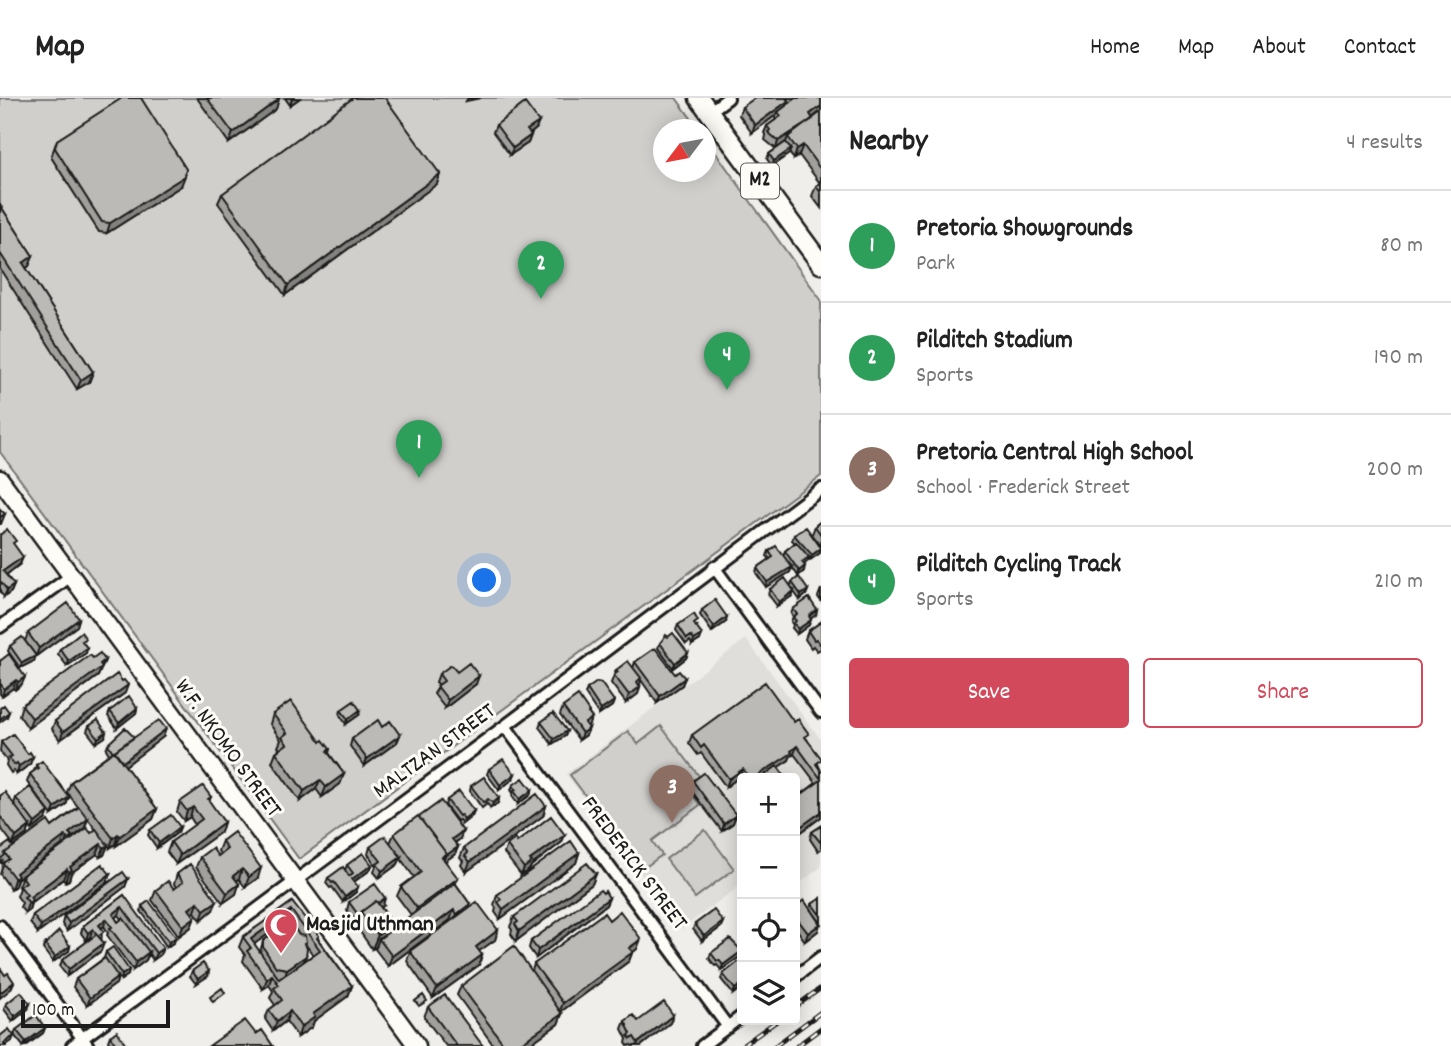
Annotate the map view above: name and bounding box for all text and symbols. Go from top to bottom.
text: Map [35,25,85,72]
text: Home [1090,31,1140,65]
text: Map [1178,31,1214,65]
text: About [1252,31,1306,65]
text: Contact [1344,31,1416,65]
north arrow [653,119,716,182]
text: Nearby [849,122,927,165]
text: 4 results [1346,127,1423,160]
road number: M2 [741,164,779,198]
text: Pretoria Showgrounds [916,211,1133,248]
text: 1 [869,230,875,263]
text: 80 m [1380,230,1423,263]
pin: 2 [518,241,564,299]
text: Park [916,248,955,281]
text: Pilditch Stadium [916,323,1073,360]
pin: 4 [704,332,750,390]
text: 2 [867,342,877,375]
text: 190 m [1374,342,1423,375]
text: Sports [916,360,974,393]
pin: 1 [396,420,442,478]
text: Pretoria Central High School [916,435,1193,472]
text: 3 [867,454,877,487]
text: 200 m [1367,454,1423,487]
text: School · Frederick Street [916,472,1130,505]
text: Pilditch Cycling Track [916,547,1121,584]
your location [467,563,501,597]
text: 4 [867,566,877,599]
text: 210 m [1374,566,1423,599]
text: Sports [916,584,974,617]
button: Save [849,658,1129,728]
button: Share [1143,658,1423,728]
street label: W.F. NKOMO STREET [165,673,289,825]
street label: MALTZAN STREET [367,696,503,808]
pin: 3 [649,765,695,823]
map controls [737,773,800,1025]
button: + [737,773,800,836]
street label: FREDERICK STREET [572,790,694,938]
button: − [737,836,800,899]
button: locate [737,899,800,962]
mosque icon: Masjid Uthman [262,906,300,955]
place label: Masjid Uthman [306,909,434,942]
button: layers [737,962,800,1025]
scale bar [21,997,170,1029]
text: 100 m [32,998,74,1025]

